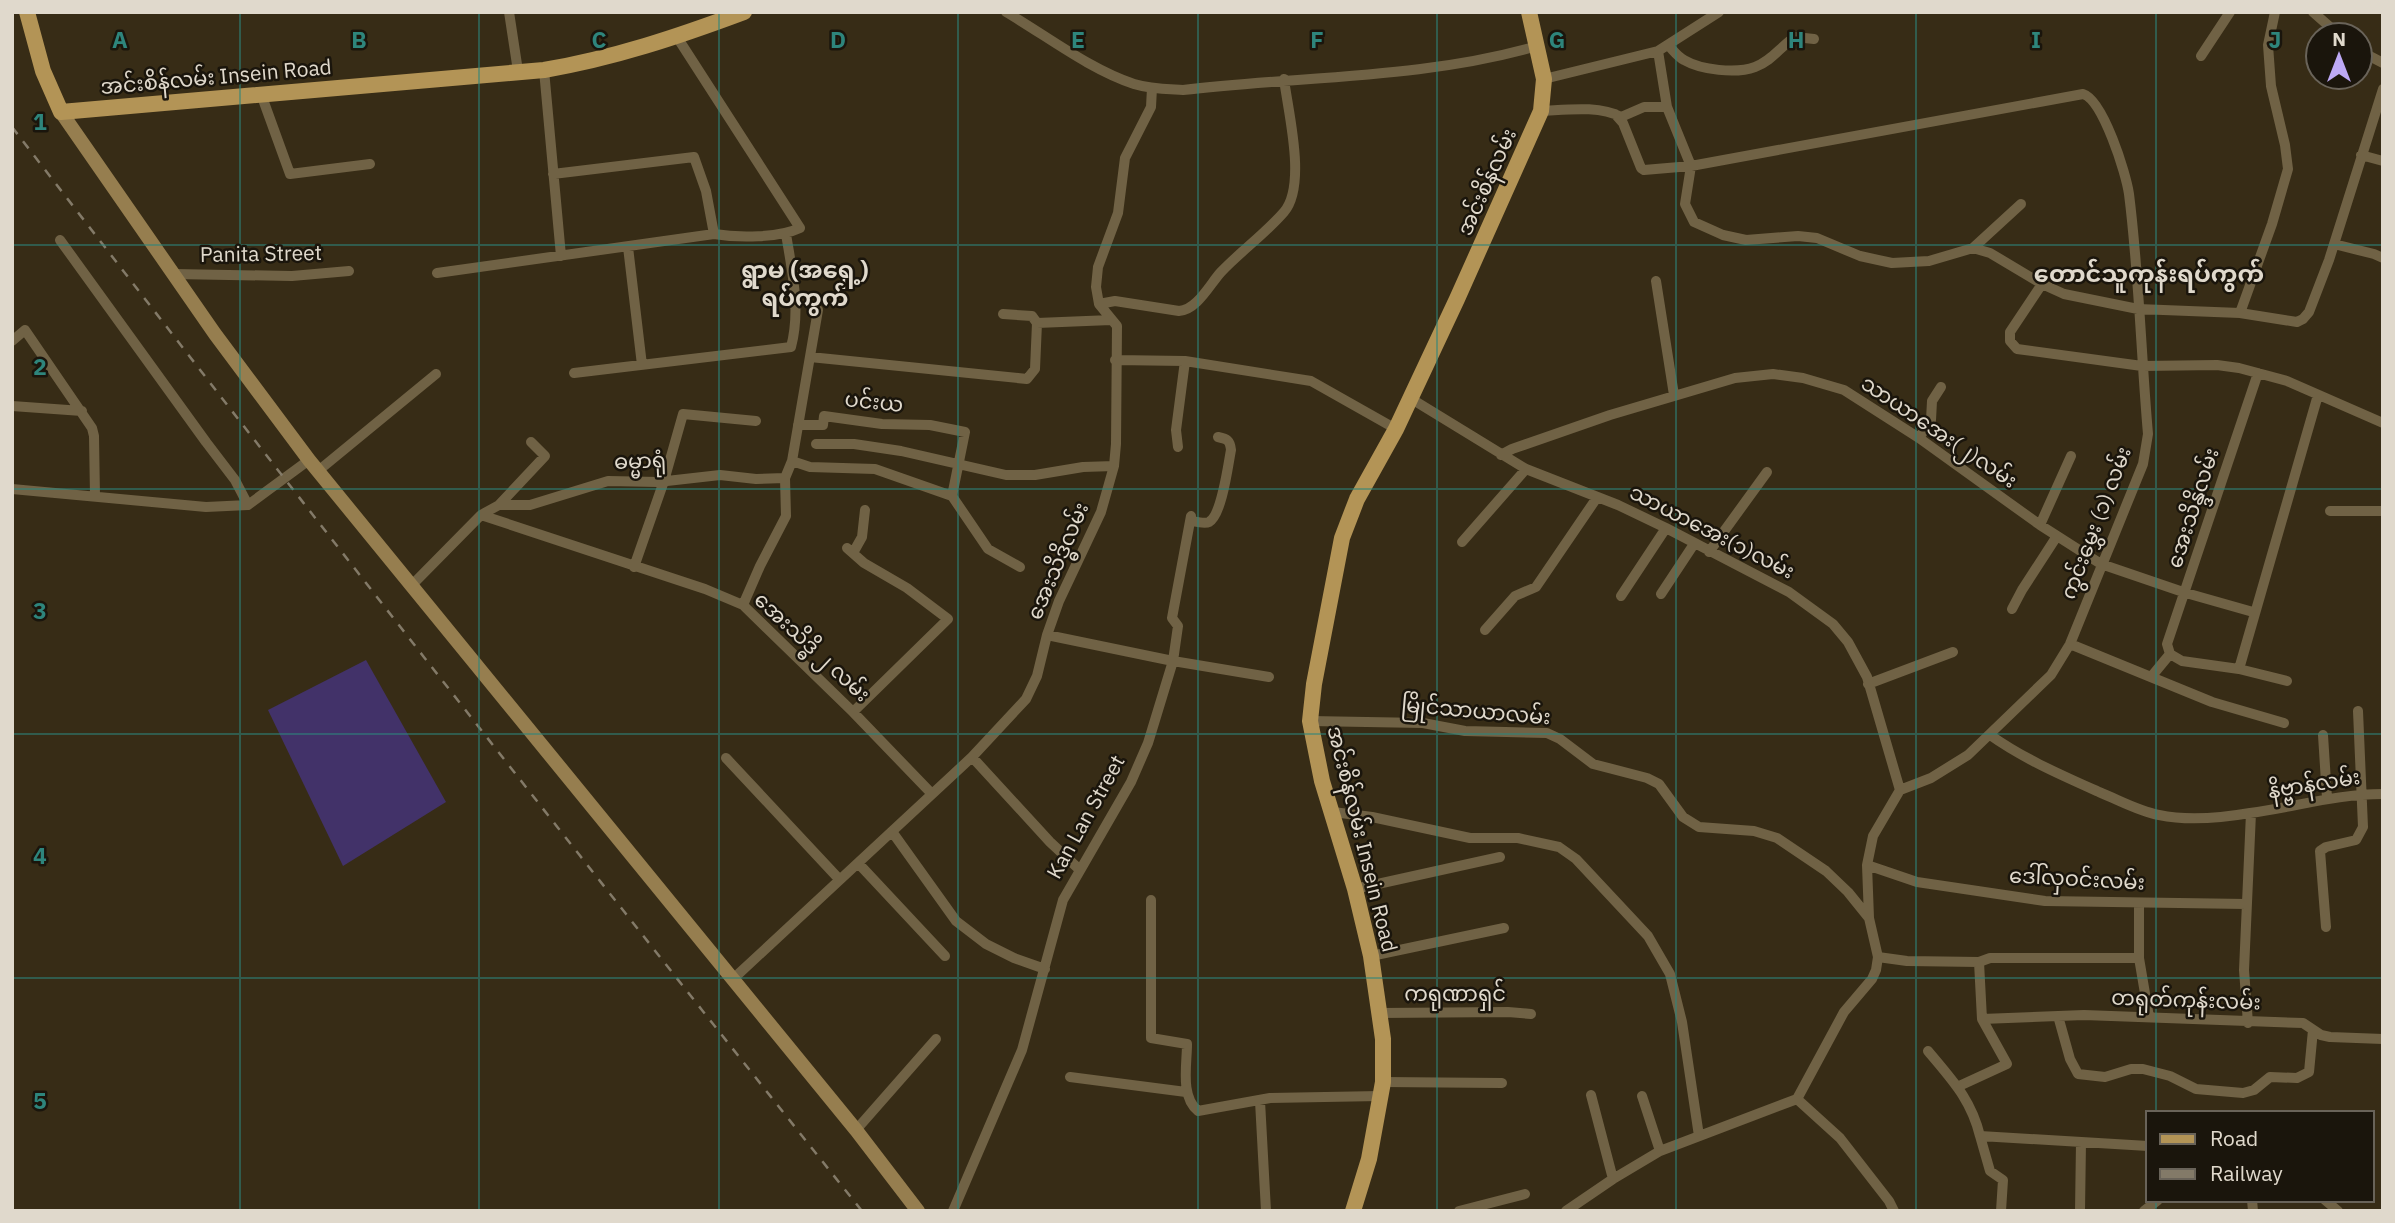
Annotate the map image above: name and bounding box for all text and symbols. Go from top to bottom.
north arrow [2304,21,2374,91]
text: A [112,24,128,54]
text: B [351,24,367,54]
text: C [592,24,607,54]
text: D [830,24,846,54]
text: E [1071,24,1085,54]
text: F [1310,24,1324,54]
text: G [1549,24,1565,54]
text: H [1788,24,1804,54]
text: I [2031,24,2041,54]
text: J [2269,24,2281,54]
text: N [2332,27,2346,51]
street label: အင်းစိန်လမ်း Insein Road [99,51,333,104]
text: 1 [33,106,47,136]
street label: အင်းစိန်လမ်း [1449,123,1526,241]
street label: Panita Street [200,238,322,268]
district label: ရွာမ (အရှေ့) ရပ်ကွက် [741,253,869,317]
district label: တောင်သူကုန်းရပ်ကွက် [2034,257,2264,293]
text: 2 [33,351,47,381]
street label: သာယာအေး(၂)လမ်း [1854,368,2024,497]
street label: ပင်းယ [843,383,905,418]
street label: ကွင်းမွှေး (၁) လမ်း [2052,442,2140,604]
street label: အေးသိန္ဒိလမ်း [2159,444,2229,573]
street label: ဓမ္မာရုံ [613,445,667,479]
street label: သာယာအေး(၁)လမ်း [1625,477,1800,585]
street label: အေးသိဒ္ဓိလမ်း [1019,497,1099,625]
street label: အေးသိဒ္ဓိ ၂ လမ်း [746,584,877,711]
text: 3 [33,595,47,625]
street label: မြိုင်သာယာလမ်း [1400,689,1552,734]
street label: အင်းစိန်လမ်း Insein Road [1317,723,1406,956]
street label: Kan Lan Street [1040,750,1131,883]
street label: နိဗ္ဗာန်လမ်း [2266,761,2363,809]
text: 4 [33,840,47,870]
street label: ဒေါ်လှဝင်းလမ်း [2008,859,2146,900]
street label: ကရုဏာရှင် [1404,978,1506,1011]
street label: တရုတ်ကုန်းလမ်း [2111,981,2261,1020]
text: 5 [33,1085,47,1115]
legend [2146,1111,2374,1202]
text: Road [2210,1124,2258,1152]
text: Railway [2210,1159,2283,1187]

